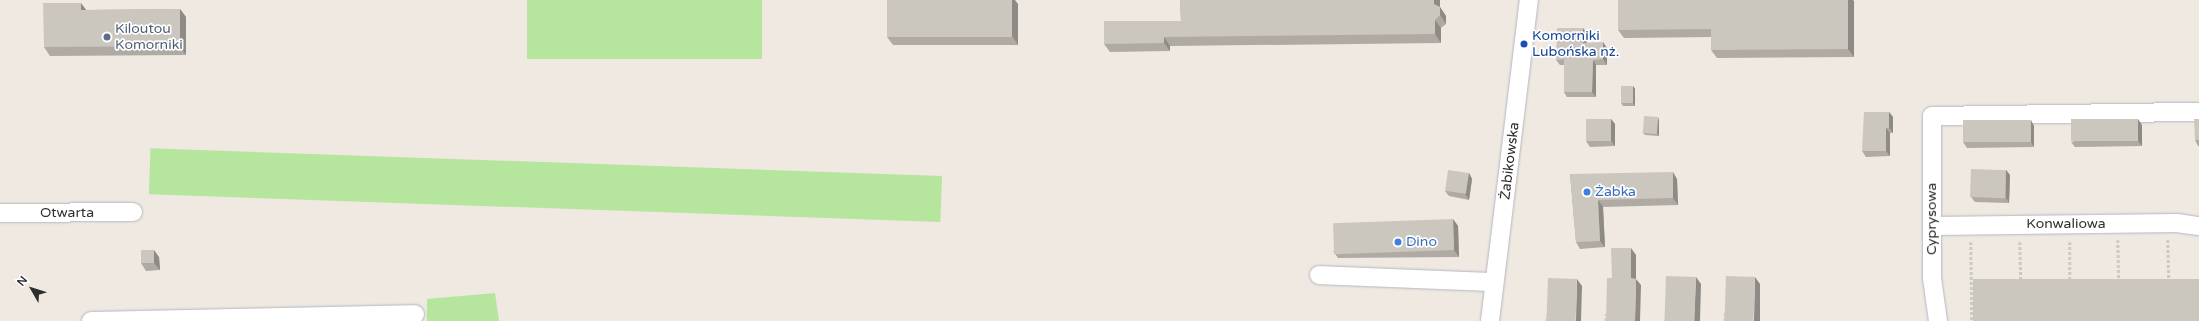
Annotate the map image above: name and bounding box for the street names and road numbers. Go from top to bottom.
street label: Żabikowska [1497,121,1523,201]
street label: Cyprysowa [1924,183,1940,255]
street label: Otwarta [40,205,94,221]
street label: Konwaliowa [2026,216,2106,232]

